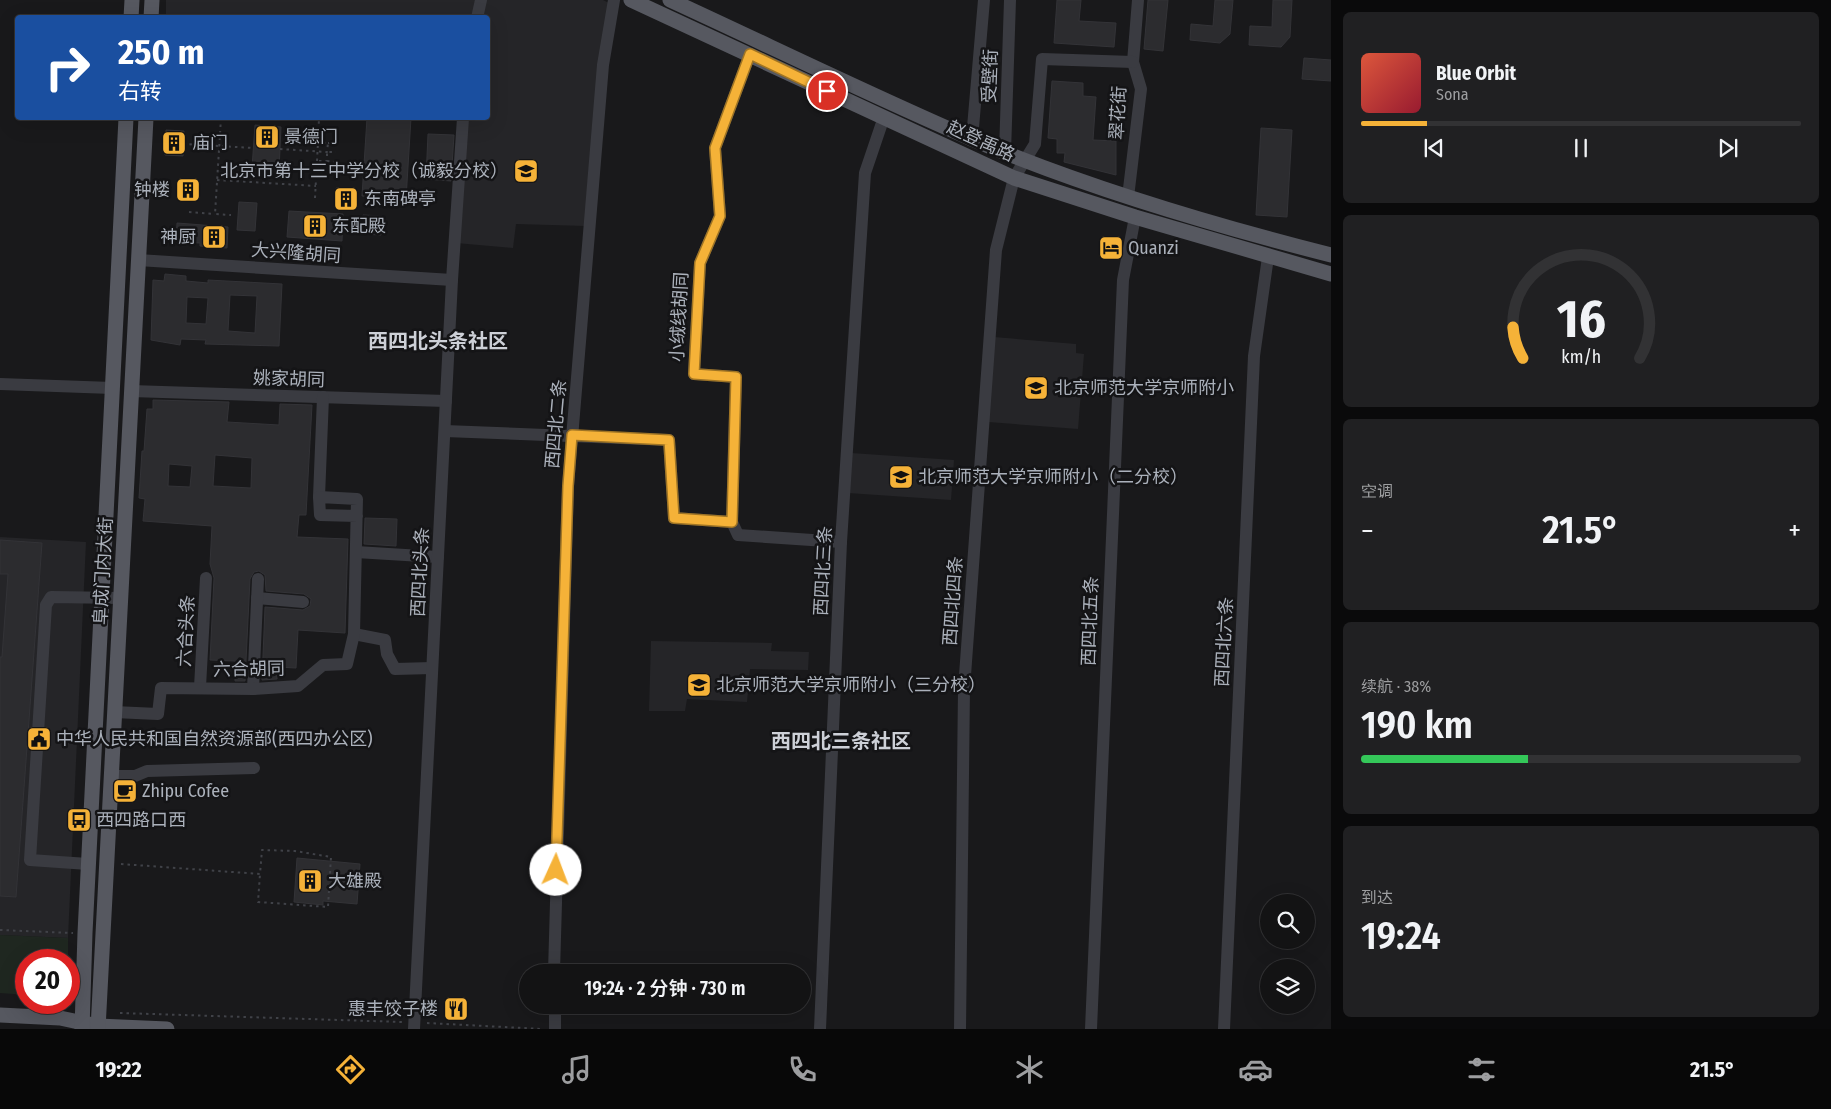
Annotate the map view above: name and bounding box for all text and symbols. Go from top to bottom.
text: 250 m [118,31,205,73]
icon: right [35,35,100,100]
street label: 受壁街 [978,49,1002,103]
text: Blue Orbit [1436,62,1516,85]
pin [806,70,848,112]
icon: arrive [813,77,841,105]
text: 右转 [118,78,162,105]
street label: 翠花街 [1106,85,1130,141]
text: Sona [1436,85,1469,104]
street label: 赵登禹路 [944,116,1018,166]
building icon: 景德门 [254,124,280,150]
place label: 景德门 [284,126,338,148]
building icon: 庙门 [161,130,187,156]
place label: 庙门 [192,132,228,154]
icon: previous [1420,134,1448,162]
icon: pause [1567,134,1595,162]
icon: next [1714,134,1742,162]
school or university icon: 北京市第十三中学分校（诚毅分校） [513,158,539,184]
place label: 北京市第十三中学分校（诚毅分校） [220,160,508,182]
building icon: 钟楼 [175,177,201,203]
place label: 钟楼 [134,179,170,201]
building icon: 东南碑亭 [333,186,359,212]
place label: 东南碑亭 [364,188,436,210]
building icon: 东配殿 [302,213,328,239]
place label: 东配殿 [332,215,386,237]
building icon: 神厨 [201,224,227,250]
place label: 神厨 [160,226,196,248]
hotel icon: Quanzi [1098,235,1124,261]
place label: Quanzi [1128,237,1179,259]
street label: 大兴隆胡同 [250,239,342,267]
street label: 小绒线胡同 [666,271,692,363]
text: 16 [1556,288,1606,351]
district label: 西四北头条社区 [368,329,508,353]
text: km/h [1561,346,1601,368]
street label: 姚家胡同 [253,367,325,391]
school or university icon: 北京师范大学京师附小 [1023,375,1049,401]
place label: 北京师范大学京师附小 [1054,377,1234,399]
street label: 西四北二条 [541,378,571,470]
school or university icon: 北京师范大学京师附小（二分校） [888,464,914,490]
place label: 北京师范大学京师附小（二分校） [918,466,1188,488]
text: 空调 [1361,482,1393,501]
text: 21.5° [1542,507,1620,553]
text: − [1361,514,1374,547]
text: + [1788,514,1801,547]
street label: 阜成门内大街 [89,516,117,626]
street label: 西四北三条 [810,525,836,617]
street label: 西四北头条 [407,526,433,618]
street label: 西四北四条 [939,555,967,647]
street label: 西四北五条 [1077,576,1103,666]
street label: 六合头条 [173,594,199,668]
street label: 西四北六条 [1211,596,1237,688]
street label: 六合胡同 [213,657,285,681]
school or university icon: 北京师范大学京师附小（三分校） [686,672,712,698]
place label: 北京师范大学京师附小（三分校） [716,674,986,696]
text: 续航 · 38% [1361,677,1431,696]
text: 190 km [1361,702,1473,748]
public building icon: 中华人民共和国自然资源部(西四办公区) [26,726,52,752]
place label: 中华人民共和国自然资源部(西四办公区) [56,728,373,750]
district label: 西四北三条社区 [771,729,911,753]
cafe icon: Zhipu Cofee [112,778,138,804]
place label: Zhipu Cofee [142,780,229,802]
bus stop icon: 西四路口西 [66,807,92,833]
place label: 西四路口西 [96,809,186,831]
position arrow [529,843,581,895]
building icon: 大雄殿 [297,868,323,894]
place label: 大雄殿 [328,870,382,892]
text: 到达 [1361,888,1393,907]
map controls [1260,894,1315,1014]
button: search [1260,894,1315,949]
text: 19:24 [1361,913,1441,959]
speed limit sign: 20 [15,949,80,1014]
button: layers [1260,959,1315,1014]
text: 19:24 · 2 分钟 · 730 m [584,977,746,1000]
restaurant icon: 惠丰饺子楼 [443,996,469,1022]
place label: 惠丰饺子楼 [348,998,438,1020]
icon: directions [333,1052,368,1087]
icon: music [559,1052,594,1087]
icon: phone [785,1052,820,1087]
icon: climate [1012,1052,1047,1087]
icon: car [1238,1052,1273,1087]
icon: filters [1464,1052,1499,1087]
text: 19:22 [96,1056,142,1083]
text: 21.5° [1690,1056,1735,1083]

